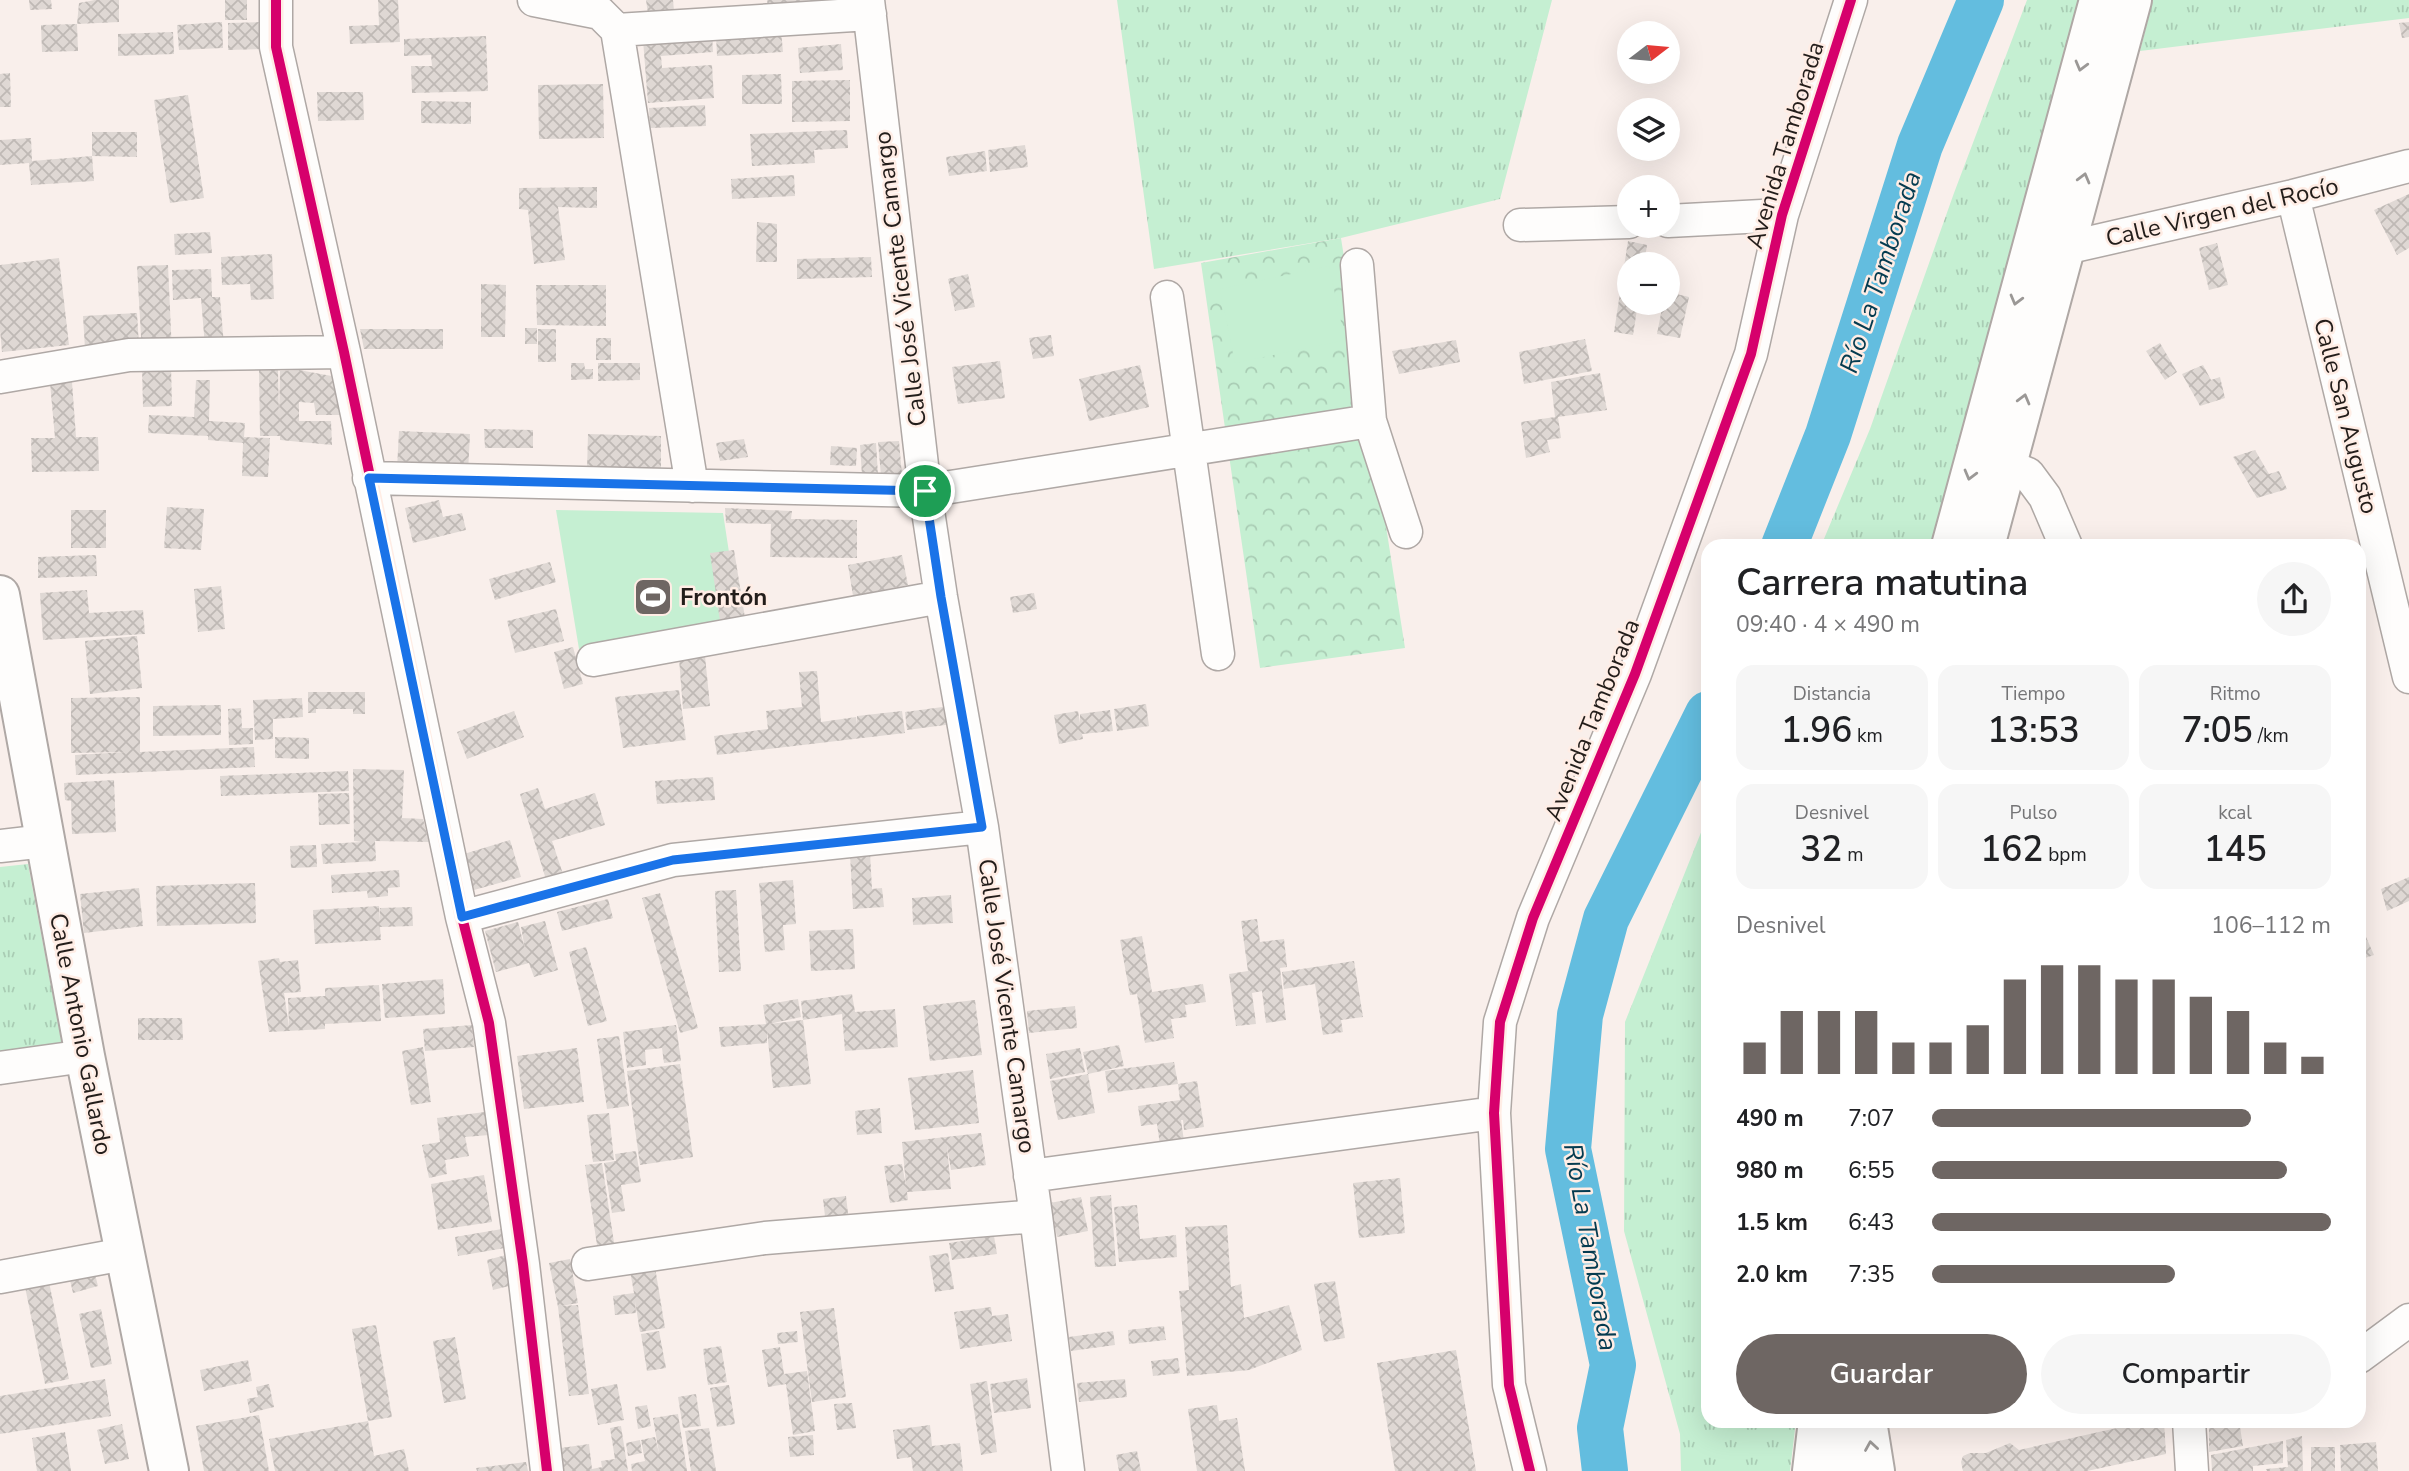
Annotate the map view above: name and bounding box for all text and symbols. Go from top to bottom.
north arrow [1617,21,1680,84]
map controls [1617,21,1680,315]
street label: Avenida Tamborada [1738,38,1832,252]
one-way arrow [2074,60,2089,72]
button: layers [1617,98,1680,161]
street label: Calle José Vicente Camargo [866,130,934,428]
water label: Río La Tamborada [1831,167,1930,378]
street label: Calle Virgen del Rocío [2103,170,2341,254]
one-way arrow [2076,172,2090,184]
button: + [1617,175,1680,238]
button: − [1617,252,1680,315]
one-way arrow [2010,294,2025,306]
street label: Calle San Augusto [2306,315,2386,517]
one-way arrow [2016,393,2030,405]
pin [895,461,955,521]
one-way arrow [1964,469,1978,481]
icon: arrive [906,472,944,510]
text: Carrera matutina [1736,557,2029,608]
button: share [2257,562,2331,636]
sports icon: Frontón [632,576,674,618]
place label: Frontón [680,581,767,613]
text: 09:40 · 4 × 490 m [1736,609,1920,640]
street label: Avenida Tamborada [1537,614,1647,826]
text: Distancia [1793,681,1871,707]
text: Tiempo [2002,681,2065,707]
text: Ritmo [2210,681,2260,707]
text: 1.96 [1781,707,1852,754]
text: 13:53 [1987,707,2080,754]
text: 7:05 [2182,707,2253,754]
text: km [1852,723,1883,749]
text: /km [2253,723,2289,749]
text: Desnivel [1795,800,1869,826]
text: Pulso [2010,800,2057,826]
text: kcal [2218,800,2252,826]
text: 32 [1800,826,1842,873]
text: 162 [1980,826,2043,873]
text: 145 [2204,826,2267,873]
text: m [1842,842,1863,868]
text: bpm [2043,842,2087,868]
street label: Calle José Vicente Camargo [970,857,1044,1155]
street label: Calle Antonio Gallardo [42,910,120,1158]
text: Desnivel [1736,910,1826,941]
text: 106–112 m [2211,910,2331,941]
text: 490 m [1736,1103,1804,1134]
text: 7:07 [1848,1103,1895,1134]
water label: Río La Tamborada [1555,1140,1626,1354]
text: 980 m [1736,1155,1804,1186]
text: 6:55 [1848,1155,1895,1186]
text: 1.5 km [1736,1207,1808,1238]
text: 6:43 [1848,1207,1895,1238]
text: 2.0 km [1736,1259,1808,1290]
text: 7:35 [1848,1259,1895,1290]
button: Guardar [1736,1334,2027,1414]
button: Compartir [2041,1334,2331,1414]
one-way arrow [1864,1440,1879,1452]

